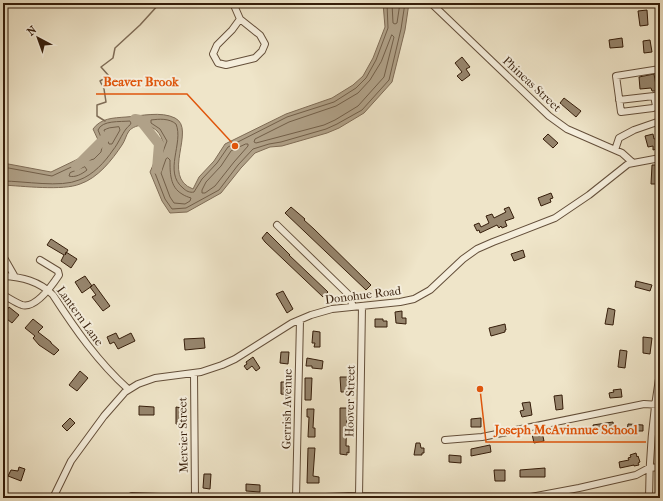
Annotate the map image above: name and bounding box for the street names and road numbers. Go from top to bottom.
street label: Phineas Street [500,53,565,115]
street label: Lantern Lane [54,283,106,349]
street label: Donohue Road [324,283,402,307]
street label: Hoover Street [342,364,358,437]
street label: Gerrish Avenue [279,369,295,449]
street label: Mercier Street [175,396,191,473]

